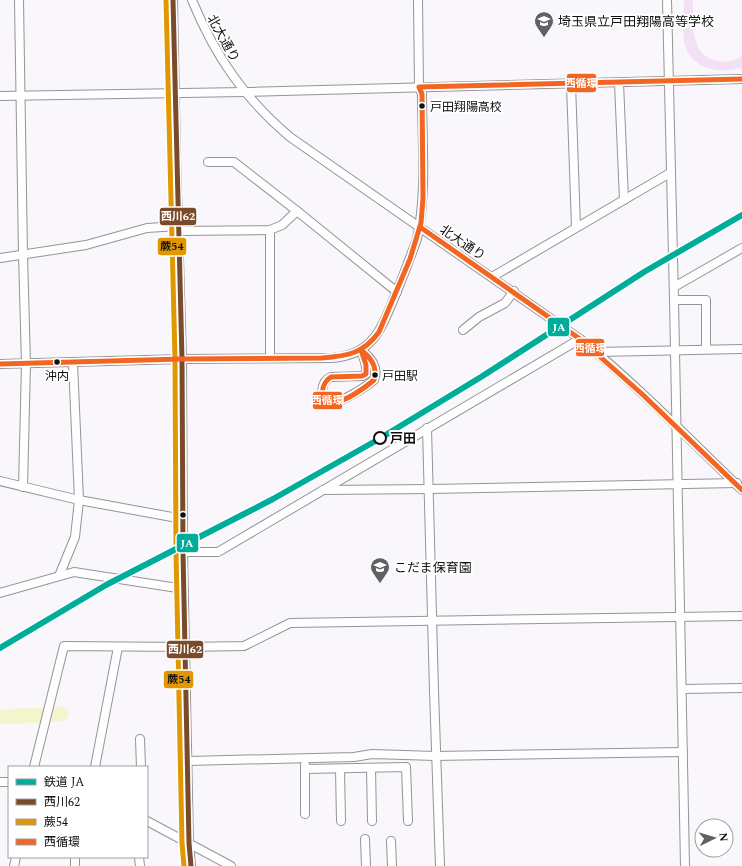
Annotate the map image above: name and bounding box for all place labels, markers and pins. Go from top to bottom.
school or university icon: 埼玉県立戸田翔陽高等学校 [533,10,555,38]
place label: 埼玉県立戸田翔陽高等学校 [558,12,714,32]
place label: 戸田翔陽高校 [430,98,502,117]
marker: 戸田翔陽高校 [417,101,427,111]
marker: 沖内 [52,357,62,367]
place label: 沖内 [45,367,69,386]
place label: 戸田駅 [382,367,418,386]
marker: 戸田駅 [370,370,380,380]
place label: 戸田 [390,429,416,449]
marker: 戸田 [373,431,387,445]
unlabelled marker [178,510,188,520]
school or university icon: こだま保育園 [369,556,391,584]
place label: こだま保育園 [394,558,472,578]

